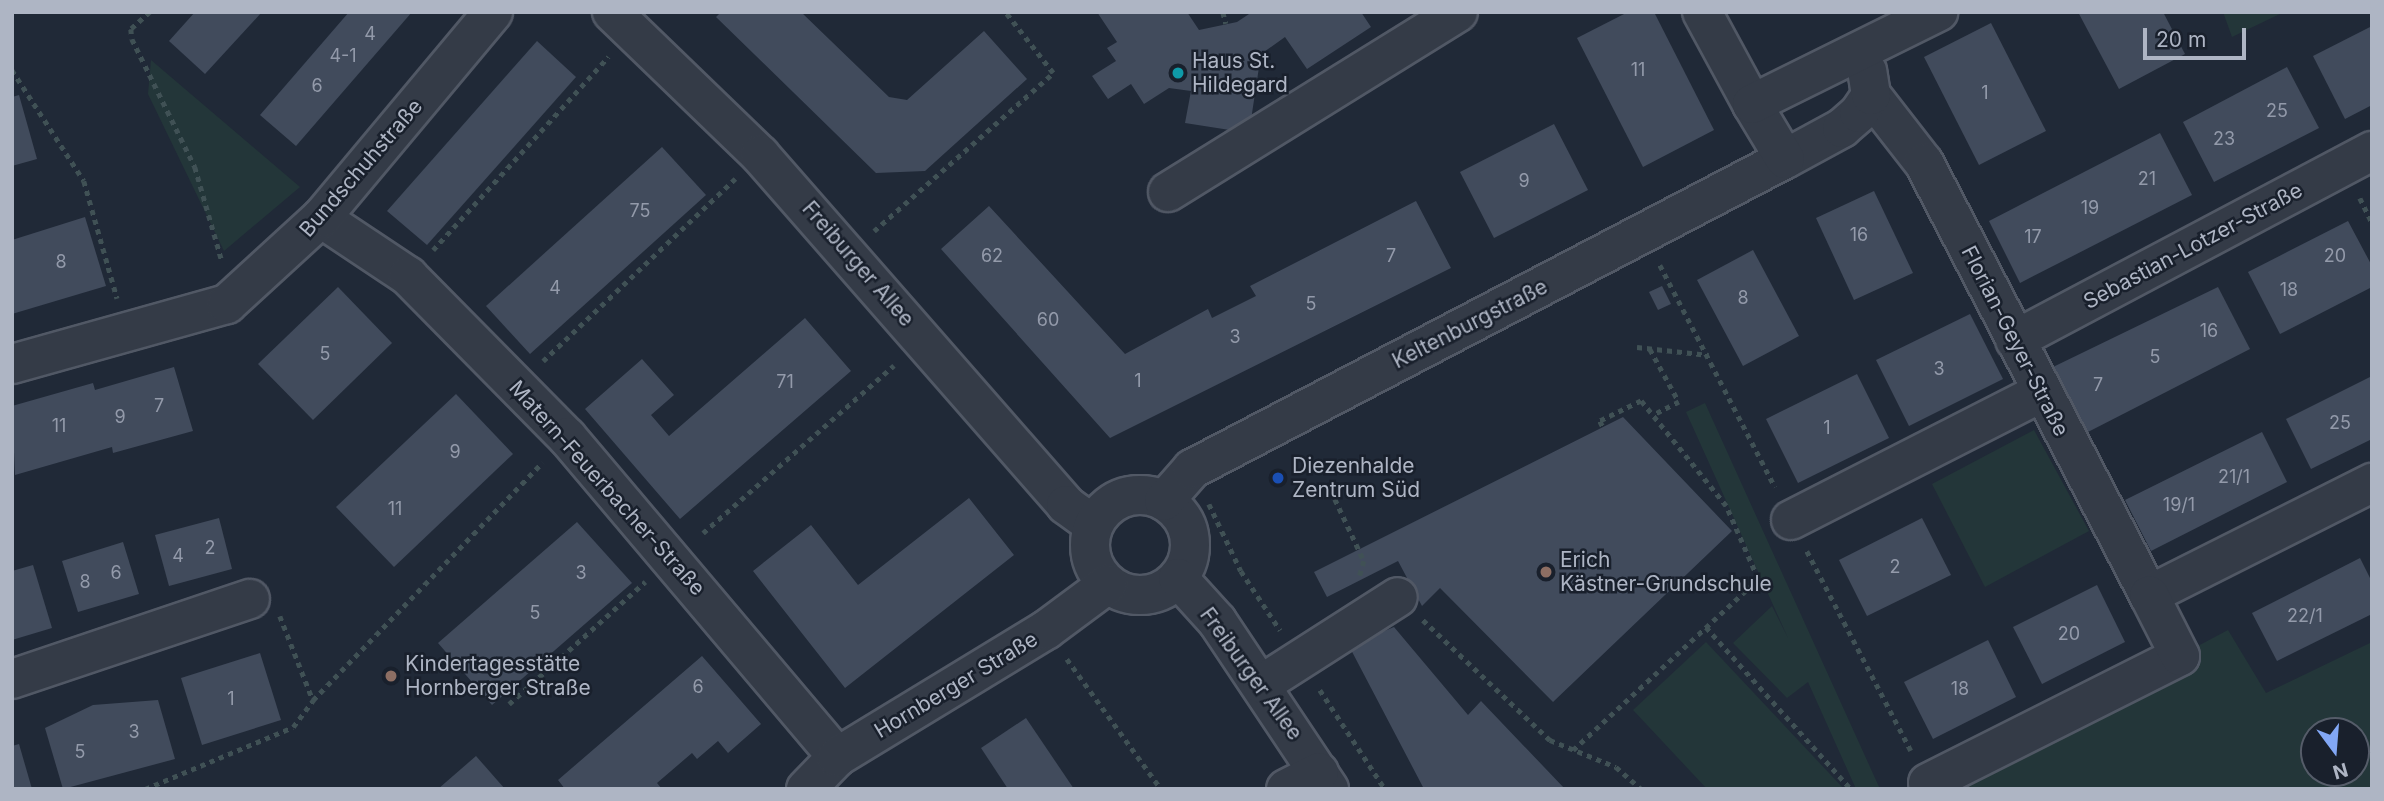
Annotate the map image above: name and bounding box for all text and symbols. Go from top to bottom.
scale bar [2146,14,2249,58]
house number: 4 [364,23,376,45]
text: 20 m [2156,27,2206,52]
house number: 4-1 [329,45,357,67]
place label: Haus St. Hildegard [1192,48,1288,98]
house number: 11 [1631,59,1645,81]
marker: Haus St. Hildegard [1170,65,1186,81]
house number: 6 [311,75,323,97]
house number: 1 [1981,82,1989,104]
street label: Bundschuhstraße [294,94,428,242]
house number: 25 [2266,100,2288,122]
house number: 23 [2213,128,2235,150]
house number: 21 [2138,168,2156,190]
house number: 9 [1518,170,1530,192]
street label: Sebastian-Lotzer-Straße [2079,178,2307,314]
street label: Freiburger Allee [797,196,919,332]
house number: 19 [2081,197,2099,219]
house number: 75 [630,200,650,222]
house number: 16 [1850,224,1868,246]
house number: 17 [2024,226,2042,248]
street label: Florian-Geyer-Straße [1956,242,2074,440]
house number: 62 [981,245,1003,267]
house number: 7 [1386,245,1396,267]
house number: 20 [2324,245,2346,267]
house number: 8 [55,251,67,273]
street label: Keltenburgstraße [1388,274,1552,374]
house number: 4 [549,277,561,299]
house number: 18 [2280,279,2298,301]
house number: 8 [1737,287,1749,309]
house number: 5 [1306,293,1316,315]
house number: 60 [1037,309,1059,331]
house number: 16 [2200,320,2218,342]
house number: 3 [1229,326,1241,348]
house number: 5 [320,343,330,365]
house number: 5 [2150,346,2160,368]
house number: 3 [1933,358,1945,380]
house number: 1 [1134,370,1142,392]
house number: 71 [776,371,794,393]
house number: 7 [2093,374,2103,396]
street label: Matern-Feuerbacher-Straße [504,375,710,601]
house number: 7 [154,395,164,417]
house number: 9 [114,406,126,428]
house number: 25 [2329,412,2351,434]
house number: 11 [52,415,66,437]
house number: 1 [1823,417,1831,439]
house number: 9 [449,441,461,463]
place label: Diezenhalde Zentrum Süd [1292,453,1420,503]
house number: 21/1 [2218,466,2250,488]
marker: Diezenhalde Zentrum Süd [1270,470,1286,486]
house number: 19/1 [2163,494,2195,516]
house number: 11 [388,498,402,520]
house number: 2 [205,537,215,559]
house number: 4 [172,545,184,567]
place label: Erich Kästner-Grundschule [1560,547,1772,597]
house number: 2 [1890,556,1900,578]
house number: 6 [110,562,122,584]
house number: 3 [575,562,587,584]
marker: Erich Kästner-Grundschule [1538,564,1554,580]
house number: 8 [79,571,91,593]
house number: 5 [530,602,540,624]
street label: Freiburger Allee [1194,603,1308,745]
house number: 22/1 [2287,605,2323,627]
house number: 20 [2058,623,2080,645]
street label: Hornberger Straße [870,626,1042,744]
place label: Kindertagesstätte Hornberger Straße [405,651,591,701]
marker: Kindertagesstätte Hornberger Straße [383,668,399,684]
house number: 6 [692,676,704,698]
house number: 18 [1951,678,1969,700]
house number: 1 [227,688,235,710]
north arrow [2300,717,2370,787]
house number: 3 [128,721,140,743]
house number: 5 [75,741,85,763]
text: N [2330,758,2351,784]

